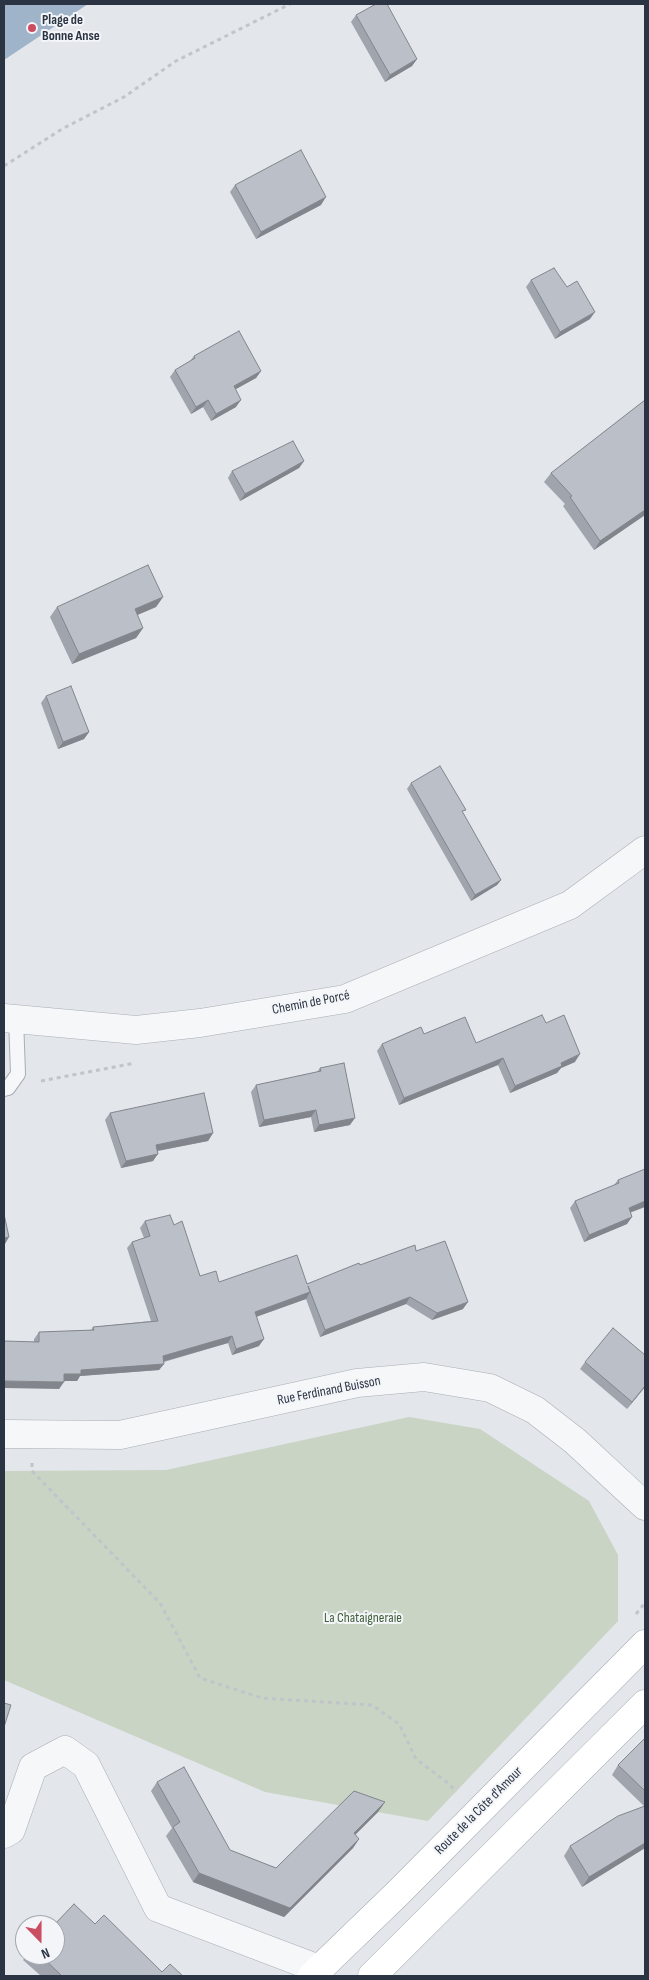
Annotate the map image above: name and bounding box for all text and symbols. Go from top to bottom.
place label: Plage de Bonne Anse [42,12,100,44]
marker: Plage de Bonne Anse [26,22,38,34]
street label: Chemin de Porcé [271,987,351,1019]
street label: Rue Ferdinand Buisson [276,1373,382,1409]
park label: La Chataigneraie [324,1610,402,1626]
street label: Route de la Côte d'Amour [432,1764,526,1858]
north arrow [15,1915,65,1965]
text: N [39,1944,52,1963]

